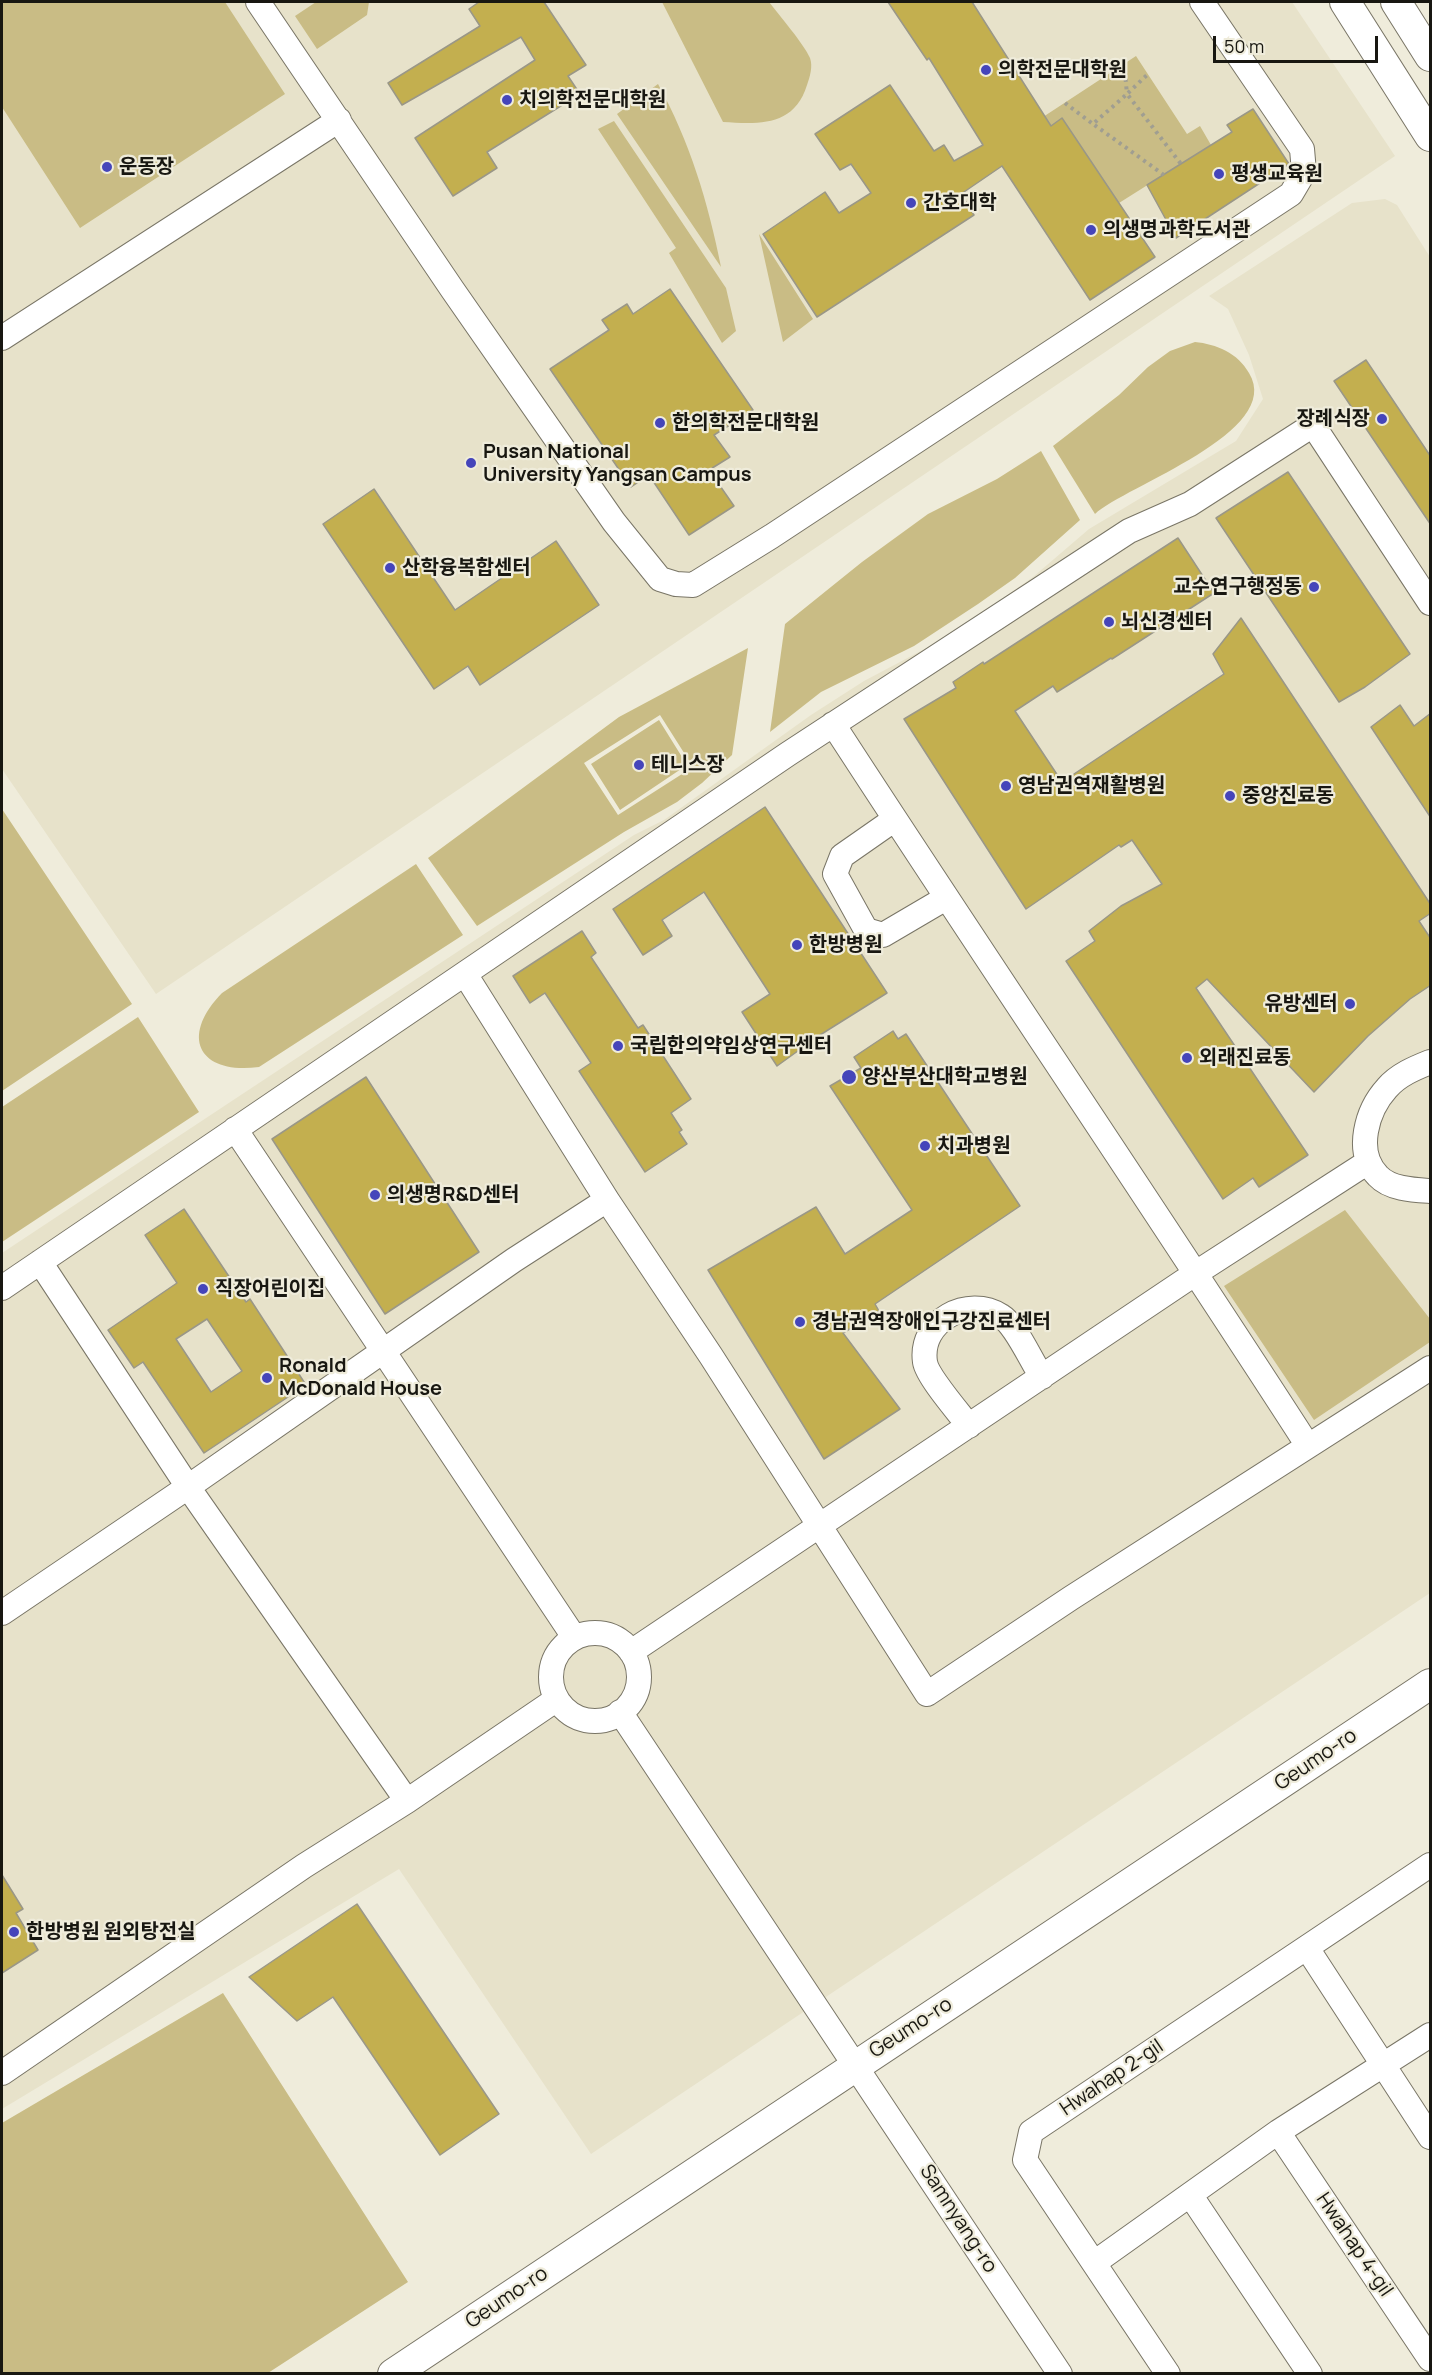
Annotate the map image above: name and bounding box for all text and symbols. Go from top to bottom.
scale bar [1216,24,1381,62]
text: 50 m [1224,34,1264,58]
place label: 의학전문대학원 [998,58,1127,82]
marker: 의학전문대학원 [979,63,993,77]
place label: 치의학전문대학원 [519,88,666,112]
marker: 치의학전문대학원 [500,93,514,107]
place label: 운동장 [119,155,174,179]
marker: 운동장 [100,160,114,174]
place label: 평생교육원 [1231,162,1323,186]
marker: 평생교육원 [1212,167,1226,181]
place label: 간호대학 [923,191,997,215]
marker: 간호대학 [904,196,918,210]
place label: 의생명과학도서관 [1103,218,1250,242]
marker: 의생명과학도서관 [1084,223,1098,237]
place label: 장례식장 [1296,407,1370,431]
place label: 한의학전문대학원 [672,411,819,435]
marker: 장례식장 [1375,412,1389,426]
marker: 한의학전문대학원 [653,416,667,430]
place label: Pusan National University Yangsan Campus [483,440,752,487]
marker: Pusan National University Yangsan Campus [464,456,478,470]
place label: 산학융복합센터 [402,556,531,580]
marker: 산학융복합센터 [383,561,397,575]
place label: 교수연구행정동 [1173,575,1302,599]
marker: 교수연구행정동 [1307,580,1321,594]
place label: 뇌신경센터 [1121,610,1213,634]
marker: 뇌신경센터 [1102,615,1116,629]
place label: 테니스장 [651,753,725,777]
marker: 테니스장 [632,758,646,772]
place label: 영남권역재활병원 [1018,774,1165,798]
marker: 영남권역재활병원 [999,779,1013,793]
place label: 중앙진료동 [1242,784,1334,808]
marker: 중앙진료동 [1223,789,1237,803]
place label: 한방병원 [809,933,883,957]
marker: 한방병원 [790,938,804,952]
place label: 유방센터 [1264,992,1338,1016]
marker: 유방센터 [1343,997,1357,1011]
place label: 국립한의약임상연구센터 [630,1034,832,1058]
marker: 국립한의약임상연구센터 [611,1039,625,1053]
place label: 외래진료동 [1199,1046,1291,1070]
marker: 외래진료동 [1180,1051,1194,1065]
place label: 양산부산대학교병원 [862,1065,1028,1089]
marker: 양산부산대학교병원 [840,1068,858,1086]
place label: 치과병원 [937,1134,1011,1158]
marker: 치과병원 [918,1139,932,1153]
place label: 의생명R&D센터 [387,1183,520,1207]
marker: 의생명R&D센터 [368,1188,382,1202]
place label: 직장어린이집 [215,1277,325,1301]
marker: 직장어린이집 [196,1282,210,1296]
place label: 경남권역장애인구강진료센터 [812,1310,1051,1334]
marker: 경남권역장애인구강진료센터 [793,1315,807,1329]
place label: Ronald McDonald House [279,1354,442,1401]
marker: Ronald McDonald House [260,1371,274,1385]
street label: Geumo-ro [1270,1724,1362,1796]
place label: 한방병원 원외탕전실 [26,1920,196,1944]
marker: 한방병원 원외탕전실 [7,1925,21,1939]
street label: Geumo-ro [865,1992,957,2064]
street label: Hwahap 2-gil [1056,2035,1168,2121]
street label: Samnyang-ro [914,2160,1002,2278]
street label: Hwahap 4-gil [1311,2189,1397,2301]
street label: Geumo-ro [461,2262,553,2334]

